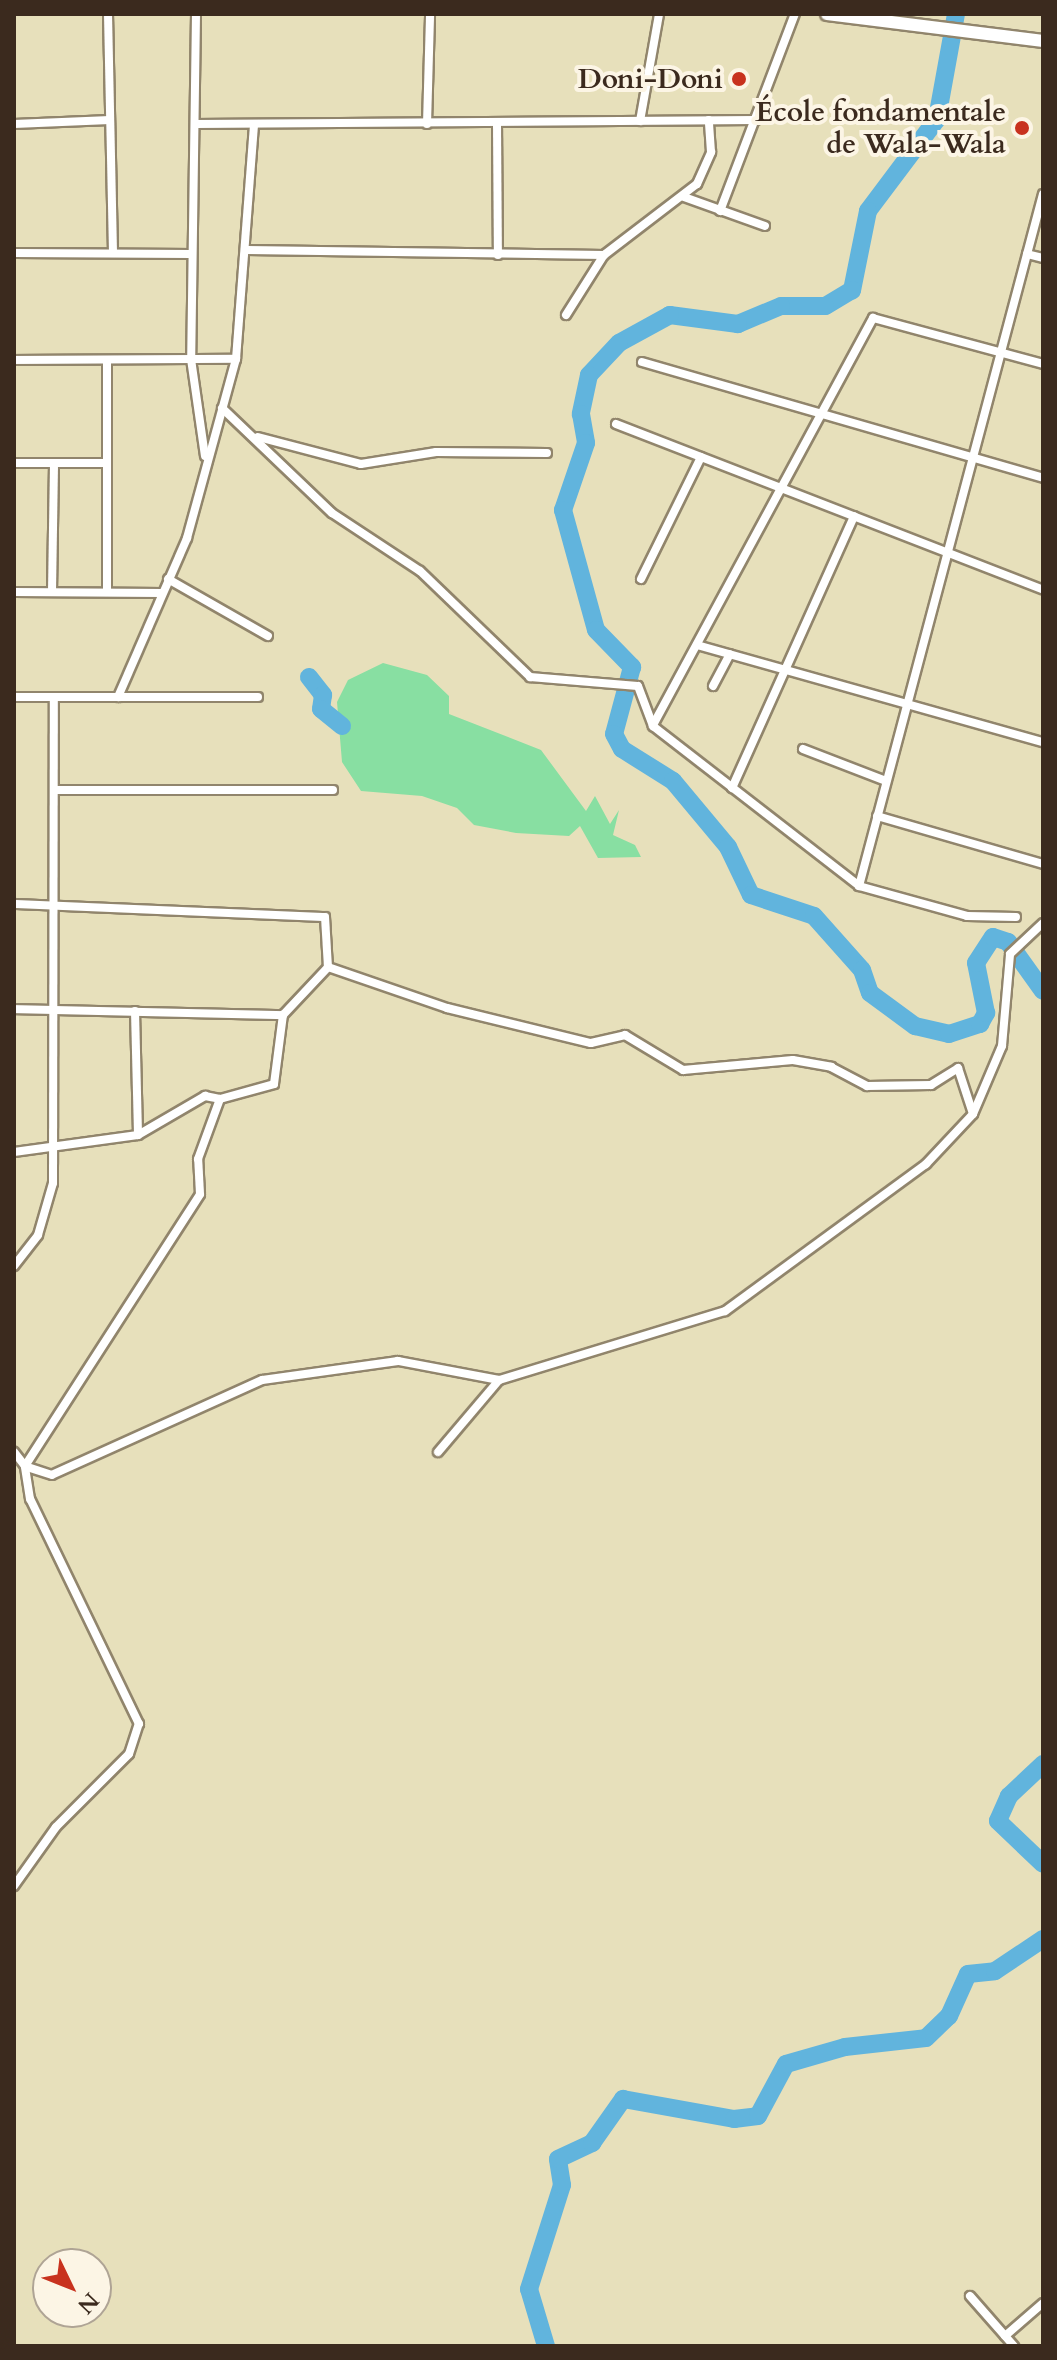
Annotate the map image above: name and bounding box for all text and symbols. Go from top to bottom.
place label: Doni-Doni [578,62,723,96]
marker: Doni-Doni [730,70,748,88]
place label: École fondamentale de Wala-Wala [755,95,1006,161]
marker: École fondamentale de Wala-Wala [1013,119,1031,137]
north arrow [32,2248,112,2328]
text: N [71,2286,106,2320]

